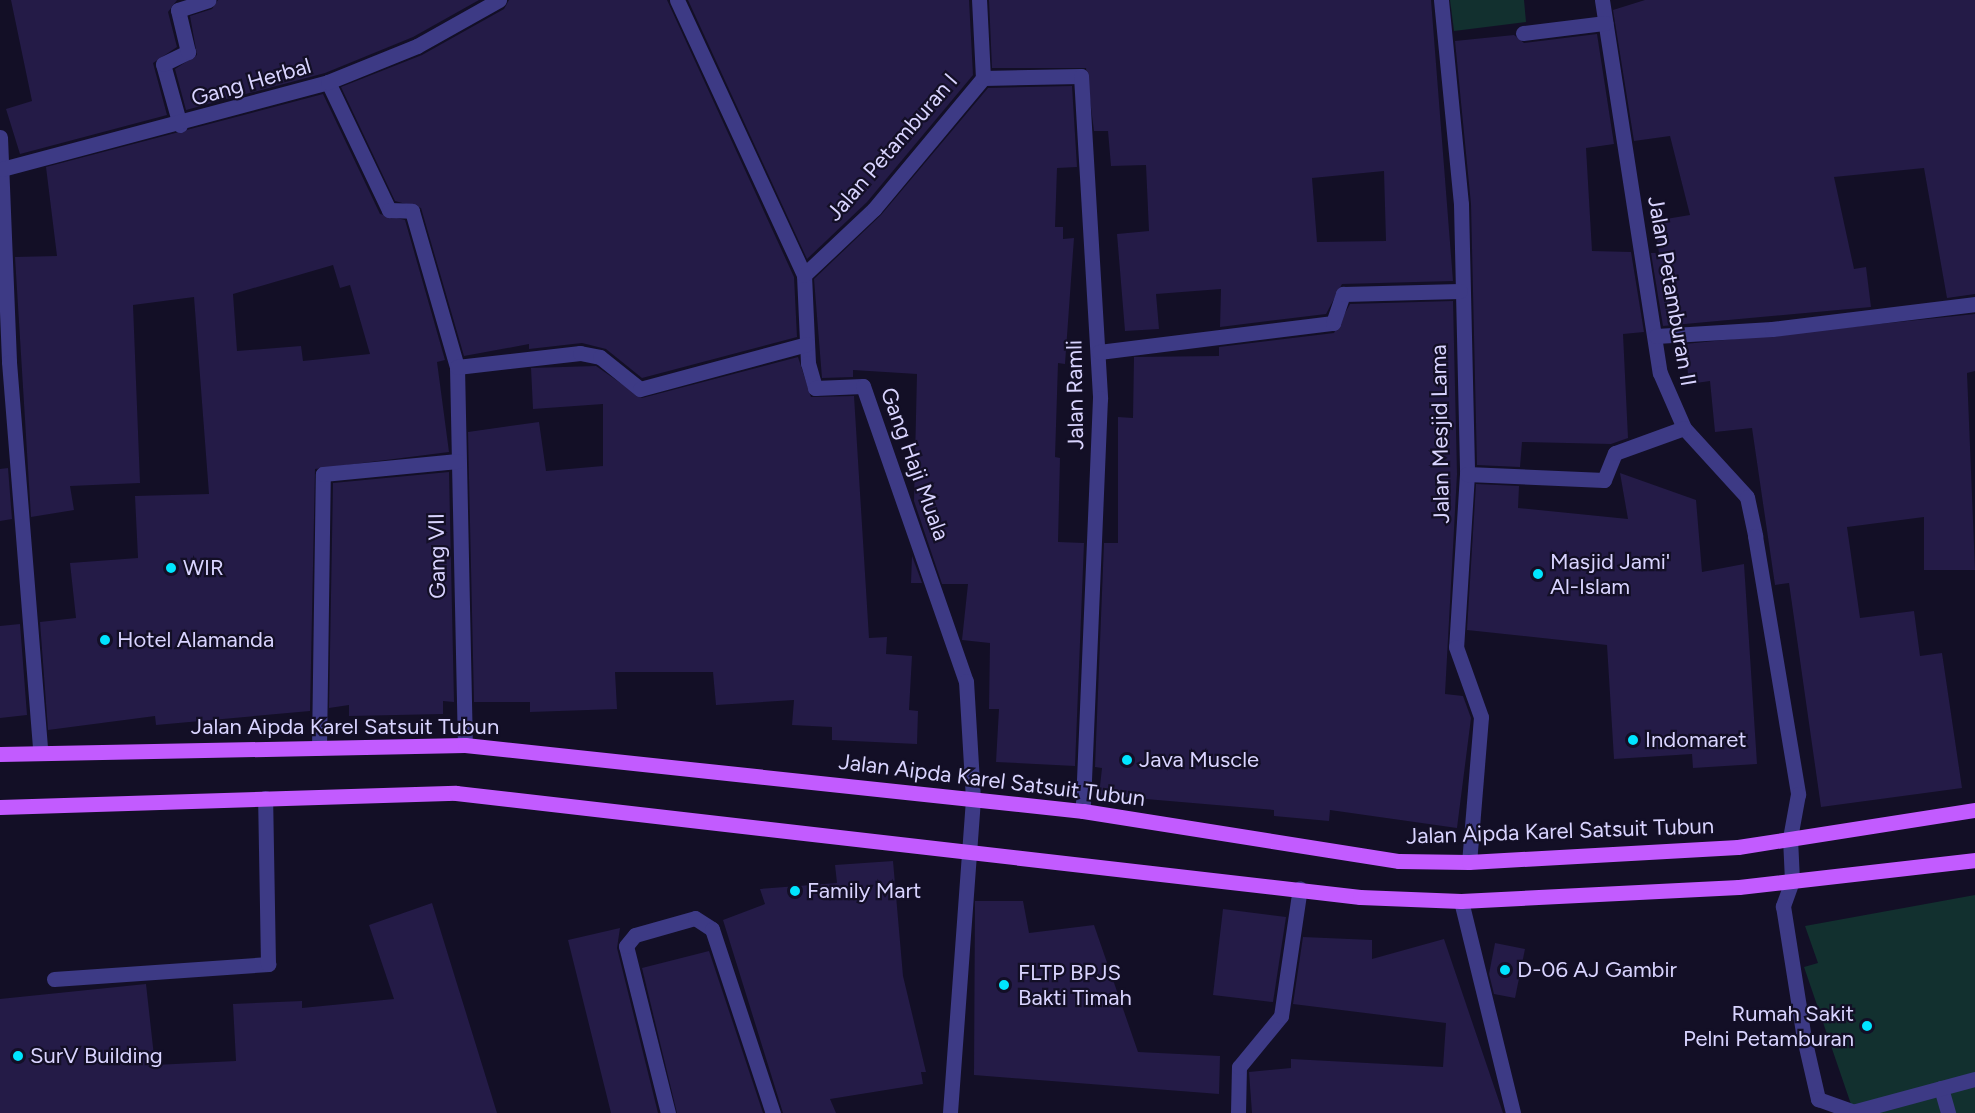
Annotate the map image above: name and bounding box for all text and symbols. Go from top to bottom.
street label: Gang Herbal [188,52,314,112]
street label: Jalan Petamburan I [821,68,963,226]
street label: Jalan Petamburan II [1642,194,1702,388]
street label: Jalan Ramli [1061,340,1089,450]
street label: Jalan Mesjid Lama [1425,344,1455,524]
street label: Gang Haji Muala [875,384,955,544]
street label: Gang VII [423,513,451,599]
place label: Masjid Jami' Al-Islam [1550,548,1670,600]
place label: WIR [183,555,224,581]
marker: WIR [164,561,178,575]
marker: Masjid Jami' Al-Islam [1531,567,1545,581]
place label: Hotel Alamanda [117,627,274,653]
marker: Hotel Alamanda [98,633,112,647]
street label: Jalan Aipda Karel Satsuit Tubun [191,714,499,740]
place label: Indomaret [1645,727,1747,753]
marker: Indomaret [1626,733,1640,747]
place label: Java Muscle [1139,747,1259,773]
street label: Jalan Aipda Karel Satsuit Tubun [837,748,1147,812]
marker: Java Muscle [1120,753,1134,767]
street label: Jalan Aipda Karel Satsuit Tubun [1405,812,1715,850]
place label: Family Mart [807,878,921,904]
marker: Family Mart [788,884,802,898]
place label: D-06 AJ Gambir [1517,957,1677,983]
place label: FLTP BPJS Bakti Timah [1018,959,1132,1010]
marker: D-06 AJ Gambir [1498,963,1512,977]
marker: FLTP BPJS Bakti Timah [995,976,1013,994]
place label: Rumah Sakit Pelni Petamburan [1683,1000,1854,1052]
marker: Rumah Sakit Pelni Petamburan [1858,1017,1876,1035]
place label: SurV Building [30,1043,163,1069]
marker: SurV Building [11,1049,25,1063]

